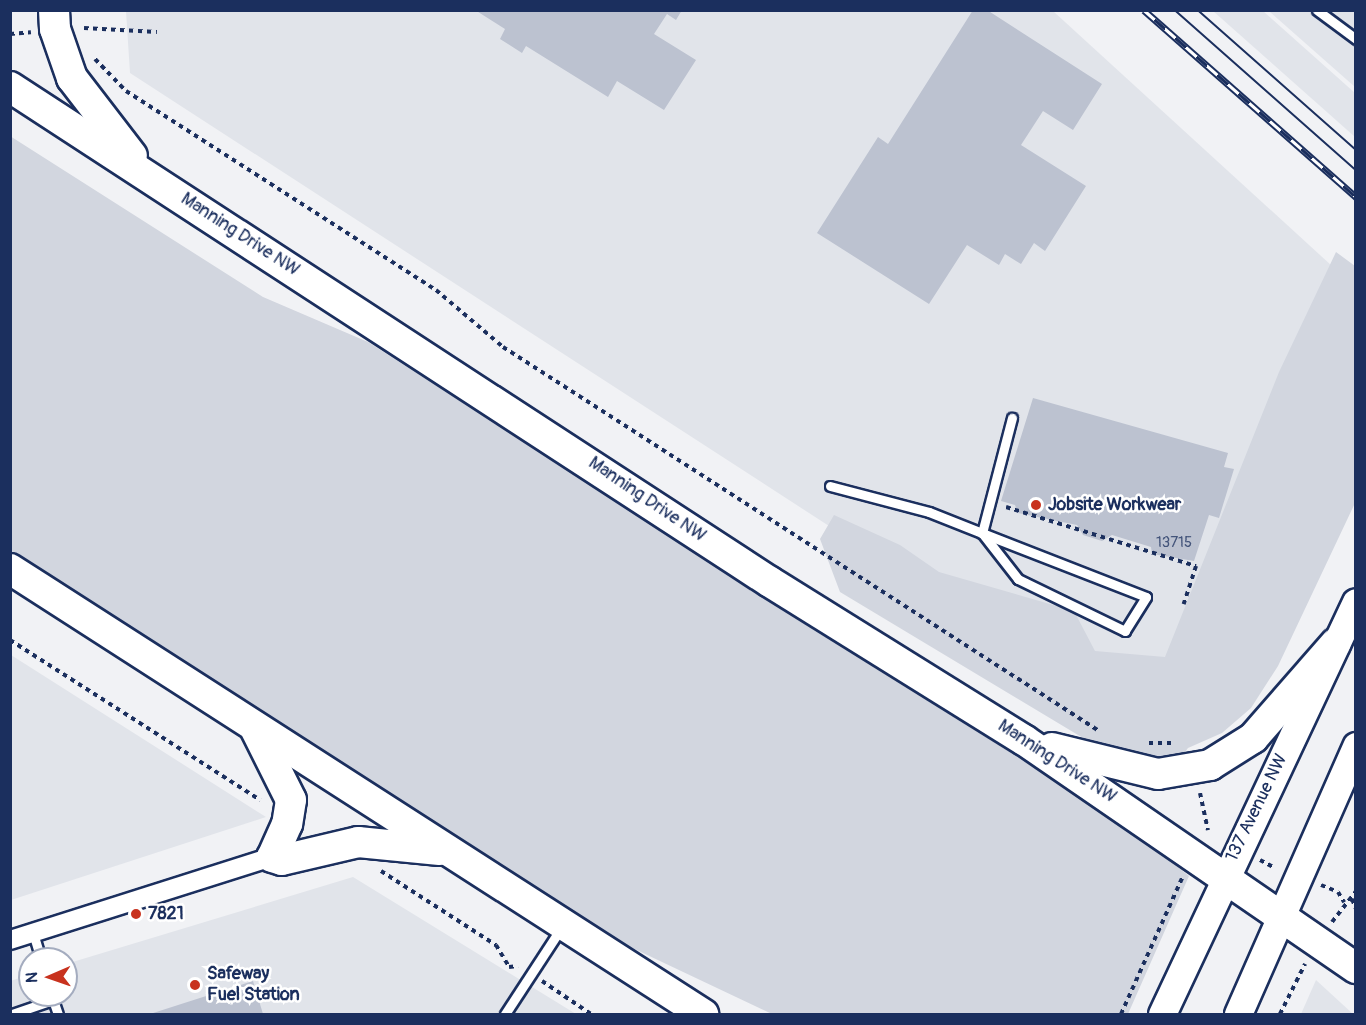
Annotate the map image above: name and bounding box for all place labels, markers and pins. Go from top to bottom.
place label: Jobsite Workwear [1048,494,1181,516]
marker: Jobsite Workwear [1029,498,1043,512]
place label: 7821 [148,903,184,925]
marker: 7821 [129,907,143,921]
place label: Safeway Fuel Station [207,964,300,1006]
marker: Safeway Fuel Station [188,978,202,992]

